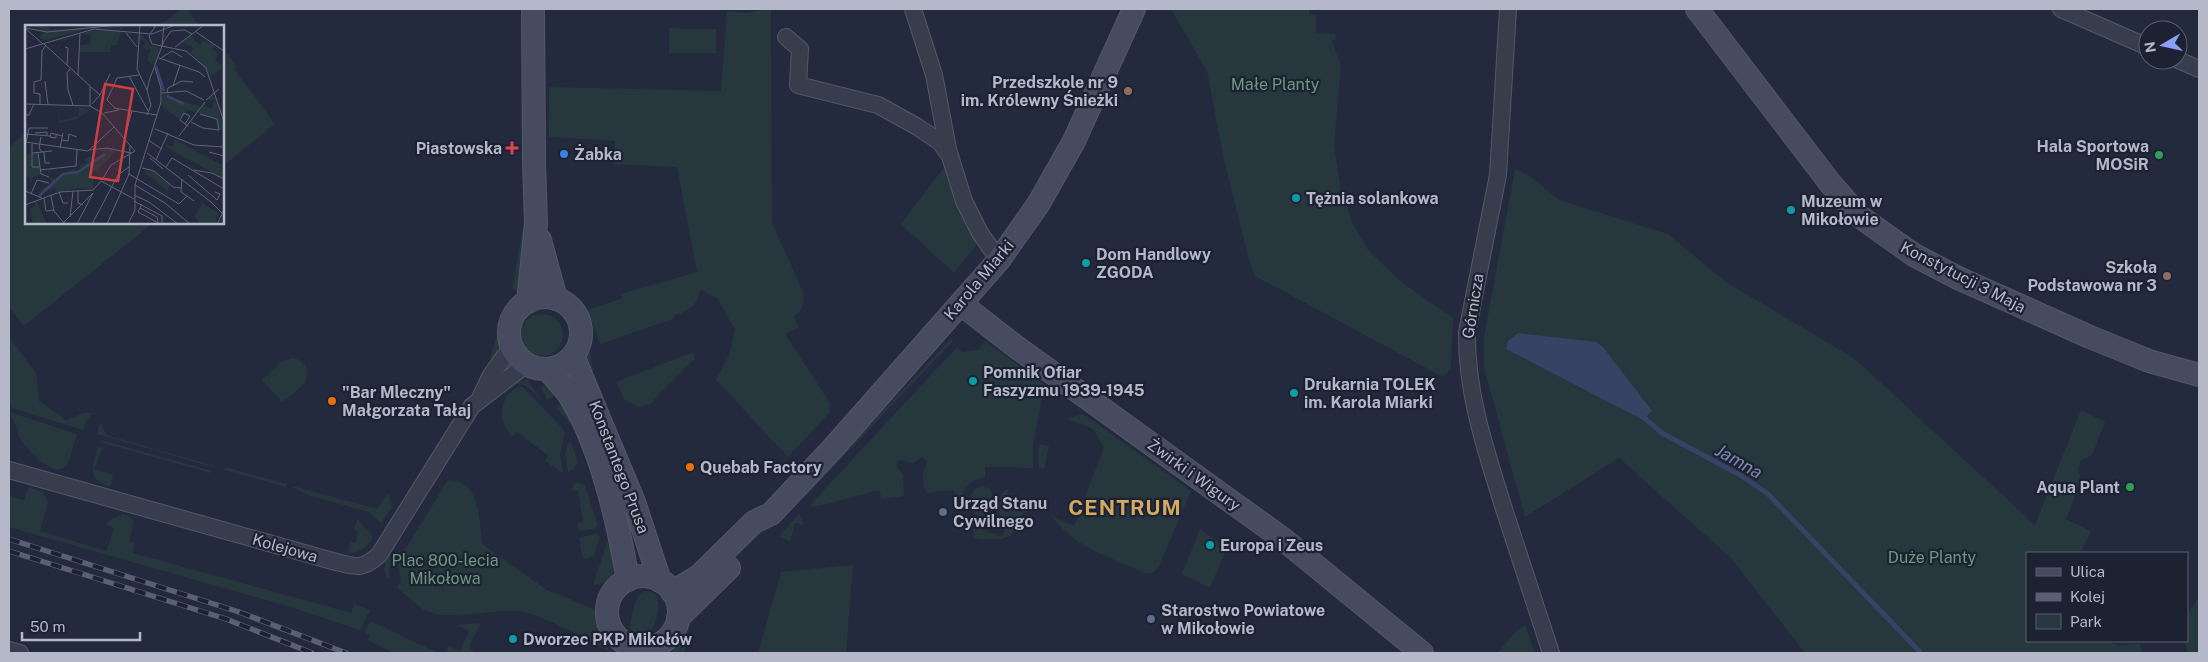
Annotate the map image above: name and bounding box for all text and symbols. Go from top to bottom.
north arrow [2138,20,2188,70]
inset map [25,25,224,224]
text: N [2141,40,2159,54]
place label: Przedszkole nr 9 im. Królewny Śnieżki [961,73,1118,110]
park label: Małe Planty [1231,75,1320,94]
marker: Przedszkole nr 9 im. Królewny Śnieżki [1122,85,1134,97]
place label: Hala Sportowa MOSiR [2037,137,2149,174]
place label: Piastowska [416,139,502,158]
marker: Piastowska [506,142,518,154]
place label: Żabka [574,144,622,164]
marker: Żabka [558,148,570,160]
marker: Hala Sportowa MOSiR [2153,149,2165,161]
place label: Tężnia solankowa [1306,189,1439,208]
marker: Tężnia solankowa [1290,192,1302,204]
place label: Muzeum w Mikołowie [1801,192,1883,229]
marker: Muzeum w Mikołowie [1785,204,1797,216]
street label: Karola Miarki [940,236,1018,324]
street label: Konstytucji 3 Maja [1897,237,2029,317]
place label: Dom Handlowy ZGODA [1096,245,1211,282]
marker: Dom Handlowy ZGODA [1080,257,1092,269]
place label: Szkoła Podstawowa nr 3 [2027,258,2157,295]
marker: Szkoła Podstawowa nr 3 [2161,270,2173,282]
street label: Górnicza [1459,272,1487,340]
place label: Pomnik Ofiar Faszyzmu 1939-1945 [983,363,1145,400]
marker: Pomnik Ofiar Faszyzmu 1939-1945 [967,375,979,387]
place label: Drukarnia TOLEK im. Karola Miarki [1304,375,1436,412]
place label: "Bar Mleczny" Małgorzata Tałaj [342,383,471,420]
marker: Drukarnia TOLEK im. Karola Miarki [1288,387,1300,399]
marker: "Bar Mleczny" Małgorzata Tałaj [326,395,338,407]
street label: Konstantego Prusa [585,398,653,536]
street label: Żwirki i Wigury [1144,434,1245,515]
water label: Jamna [1712,439,1766,483]
place label: Quebab Factory [700,458,822,477]
marker: Quebab Factory [684,461,696,473]
place label: Aqua Plant [2036,478,2120,497]
marker: Aqua Plant [2124,481,2136,493]
place label: Urząd Stanu Cywilnego [953,494,1047,531]
district label: CENTRUM [1068,495,1182,520]
marker: Urząd Stanu Cywilnego [937,506,949,518]
street label: Kolejowa [250,530,320,566]
place label: Europa i Zeus [1220,536,1323,555]
marker: Europa i Zeus [1204,539,1216,551]
park label: Duże Planty [1888,548,1977,567]
park label: Plac 800-lecia Mikołowa [392,551,498,588]
legend [2026,552,2188,642]
text: Ulica [2070,563,2105,580]
text: Kolej [2070,588,2105,605]
place label: Starostwo Powiatowe w Mikołowie [1161,601,1325,638]
scale bar [22,610,140,642]
marker: Starostwo Powiatowe w Mikołowie [1145,613,1157,625]
text: Park [2070,613,2102,630]
text: 50 m [30,618,65,635]
place label: Dworzec PKP Mikołów [523,630,693,649]
marker: Dworzec PKP Mikołów [507,633,519,645]

